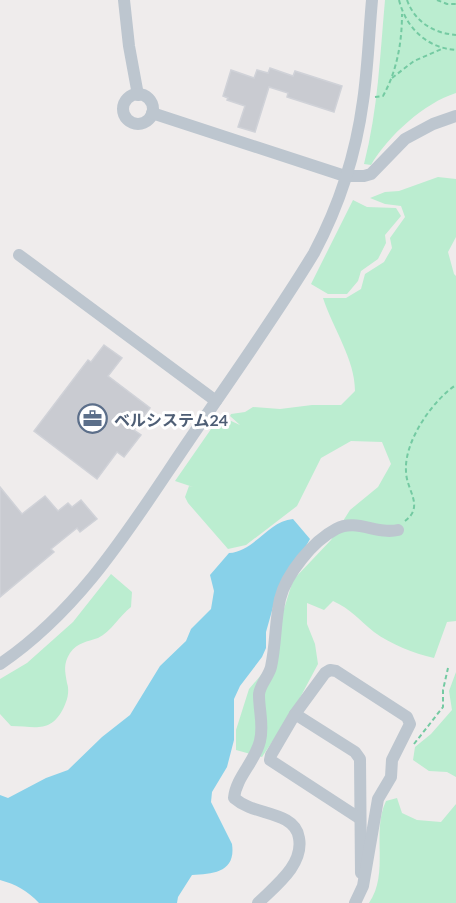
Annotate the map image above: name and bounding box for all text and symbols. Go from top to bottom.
office icon: ベルシステム24 [77,403,109,435]
place label: ベルシステム24 [114,410,228,429]

